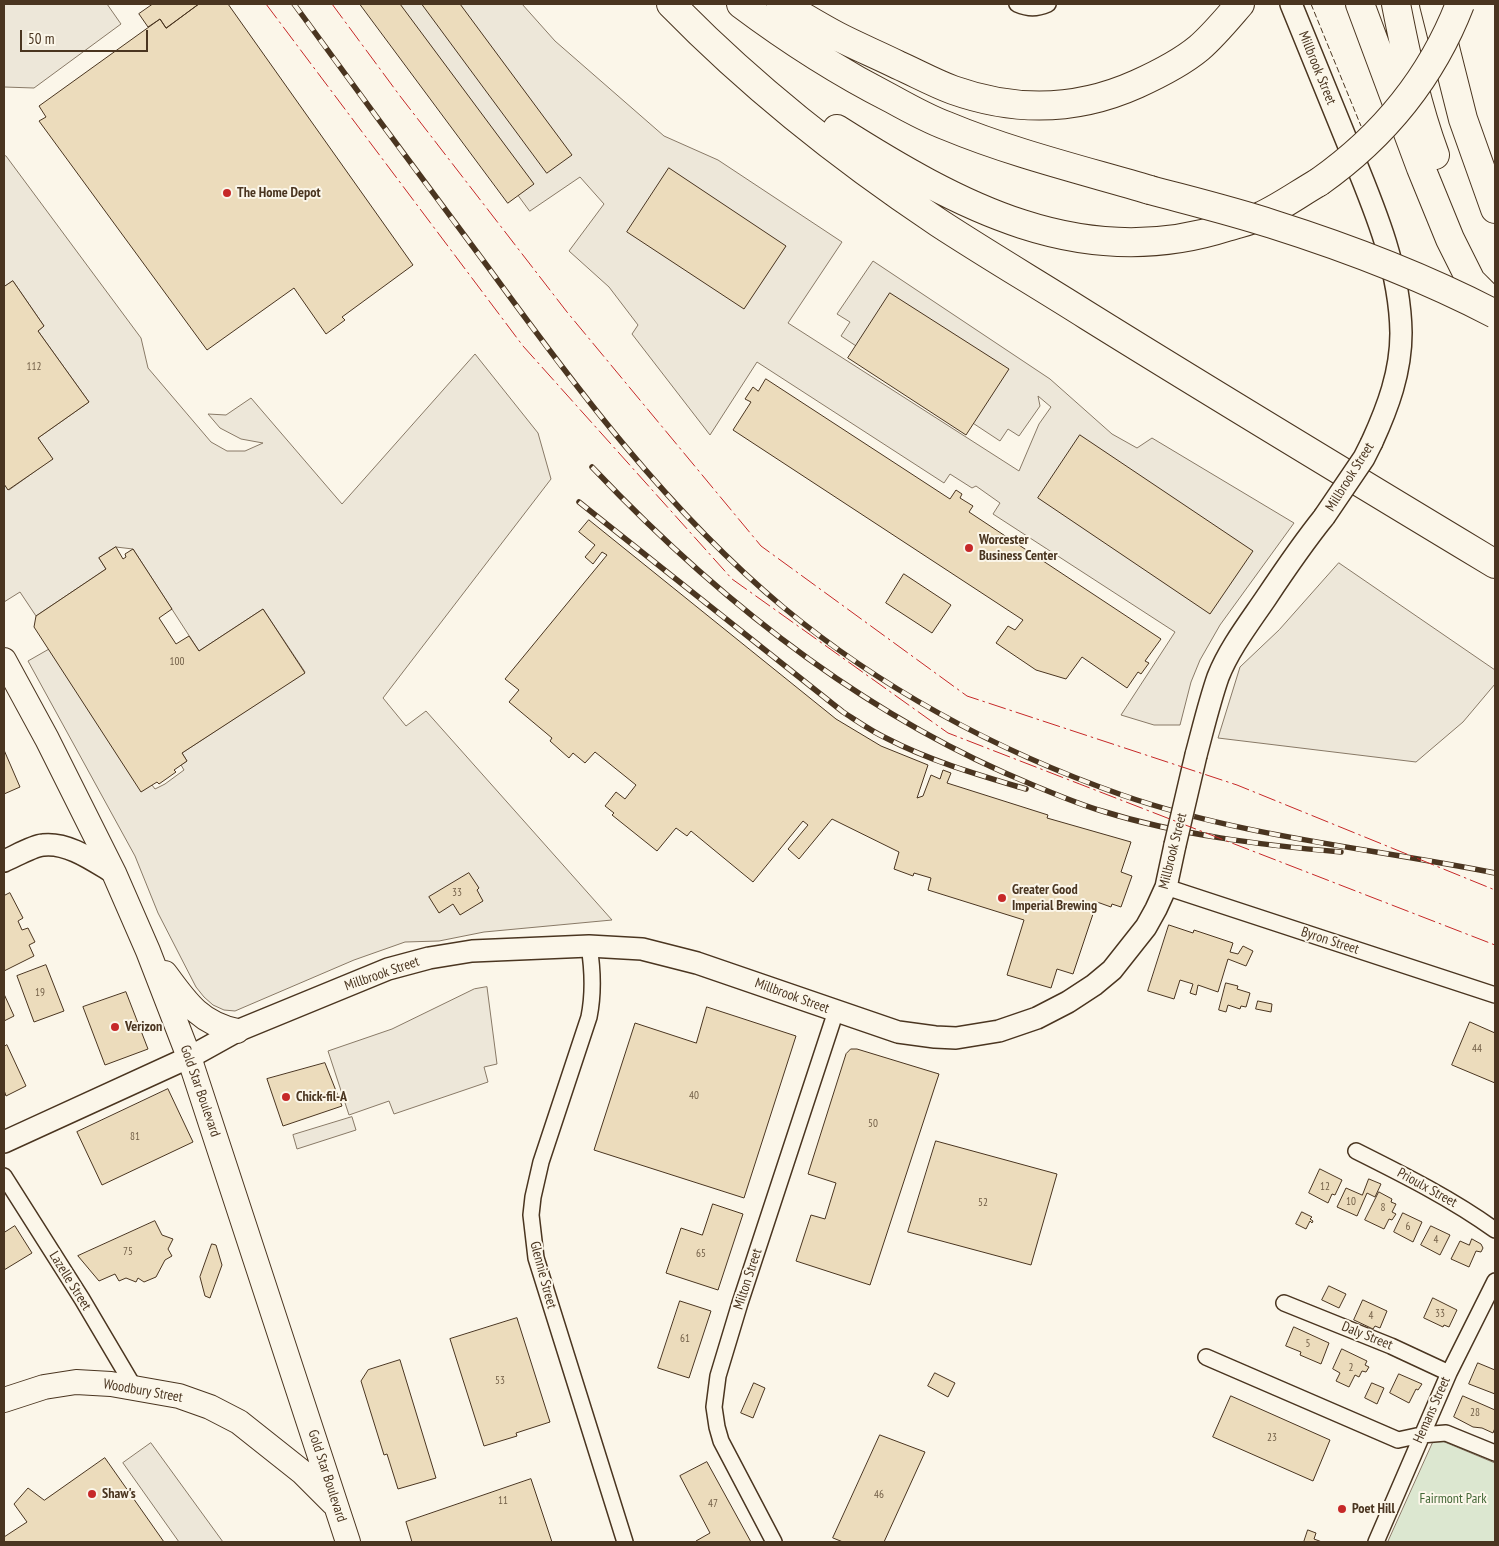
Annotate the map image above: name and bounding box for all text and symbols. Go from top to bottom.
scale bar [22,20,150,52]
text: 50 m [28,29,54,48]
street label: Millbrook Street [1295,29,1339,107]
place label: The Home Depot [237,185,321,201]
marker: The Home Depot [221,187,233,199]
house number: 112 [27,360,41,374]
street label: Millbrook Street [1322,440,1378,514]
place label: Worcester Business Center [979,532,1058,564]
marker: Worcester Business Center [963,542,975,554]
house number: 100 [170,655,184,669]
street label: Millbrook Street [1155,811,1191,891]
place label: Greater Good Imperial Brewing [1012,882,1097,914]
house number: 33 [452,886,462,900]
marker: Greater Good Imperial Brewing [996,892,1008,904]
street label: Byron Street [1299,924,1361,958]
street label: Millbrook Street [342,953,422,995]
street label: Millbrook Street [753,975,831,1017]
house number: 19 [35,986,45,1000]
place label: Verizon [125,1019,162,1035]
marker: Verizon [109,1021,121,1033]
house number: 44 [1472,1042,1482,1056]
street label: Gold Star Boulevard [176,1043,224,1139]
place label: Chick-fil-A [296,1089,347,1105]
house number: 40 [689,1089,699,1103]
marker: Chick-fil-A [280,1091,292,1103]
house number: 50 [868,1117,878,1131]
house number: 81 [130,1130,140,1144]
street label: Prioulx Street [1394,1165,1460,1211]
house number: 12 [1320,1180,1330,1194]
house number: 10 [1346,1195,1356,1209]
house number: 52 [978,1196,988,1210]
house number: 8 [1381,1201,1385,1215]
house number: 6 [1406,1220,1410,1234]
house number: 4 [1434,1233,1438,1247]
street label: Glennie Street [526,1240,560,1310]
house number: 75 [123,1245,133,1259]
street label: Milton Street [730,1246,766,1312]
house number: 65 [696,1247,706,1261]
street label: Lazelle Street [45,1249,95,1313]
house number: 33 [1435,1307,1445,1321]
house number: 4 [1369,1309,1373,1323]
street label: Daly Street [1339,1318,1395,1354]
house number: 61 [680,1332,690,1346]
house number: 5 [1306,1337,1310,1351]
house number: 2 [1349,1361,1353,1375]
house number: 53 [495,1374,505,1388]
street label: Hemans Street [1410,1374,1454,1446]
street label: Woodbury Street [102,1376,184,1406]
house number: 28 [1470,1406,1480,1420]
street label: Gold Star Boulevard [304,1428,350,1524]
house number: 23 [1267,1431,1277,1445]
place label: Shaw's [102,1486,136,1502]
marker: Shaw's [86,1488,98,1500]
house number: 46 [874,1488,884,1502]
park label: Fairmont Park [1419,1491,1487,1507]
house number: 11 [498,1494,508,1508]
house number: 47 [708,1497,718,1511]
place label: Poet Hill [1352,1501,1395,1517]
marker: Poet Hill [1336,1503,1348,1515]

